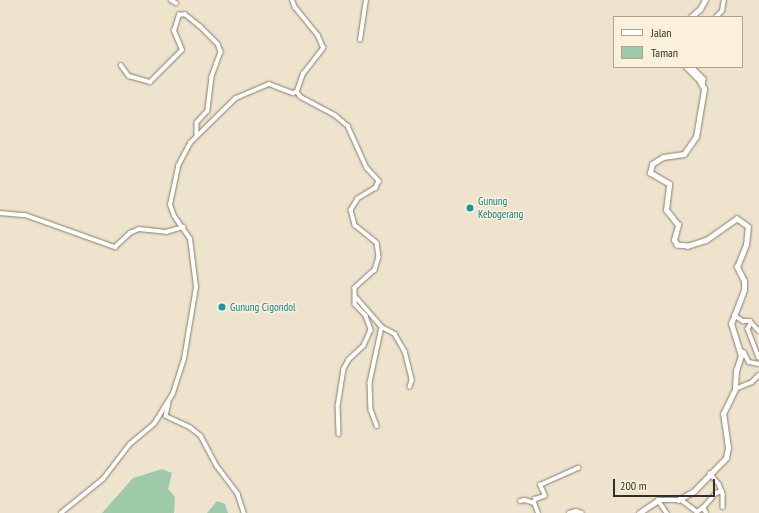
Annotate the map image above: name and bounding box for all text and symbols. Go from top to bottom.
legend [613,16,743,68]
text: Jalan [651,25,672,40]
text: Taman [651,45,678,60]
place label: Gunung Kebogerang [478,195,523,221]
marker: Gunung Kebogerang [465,203,475,213]
place label: Gunung Cigondol [230,300,296,314]
marker: Gunung Cigondol [217,302,227,312]
scale bar [615,471,717,497]
text: 200 m [620,478,647,493]

